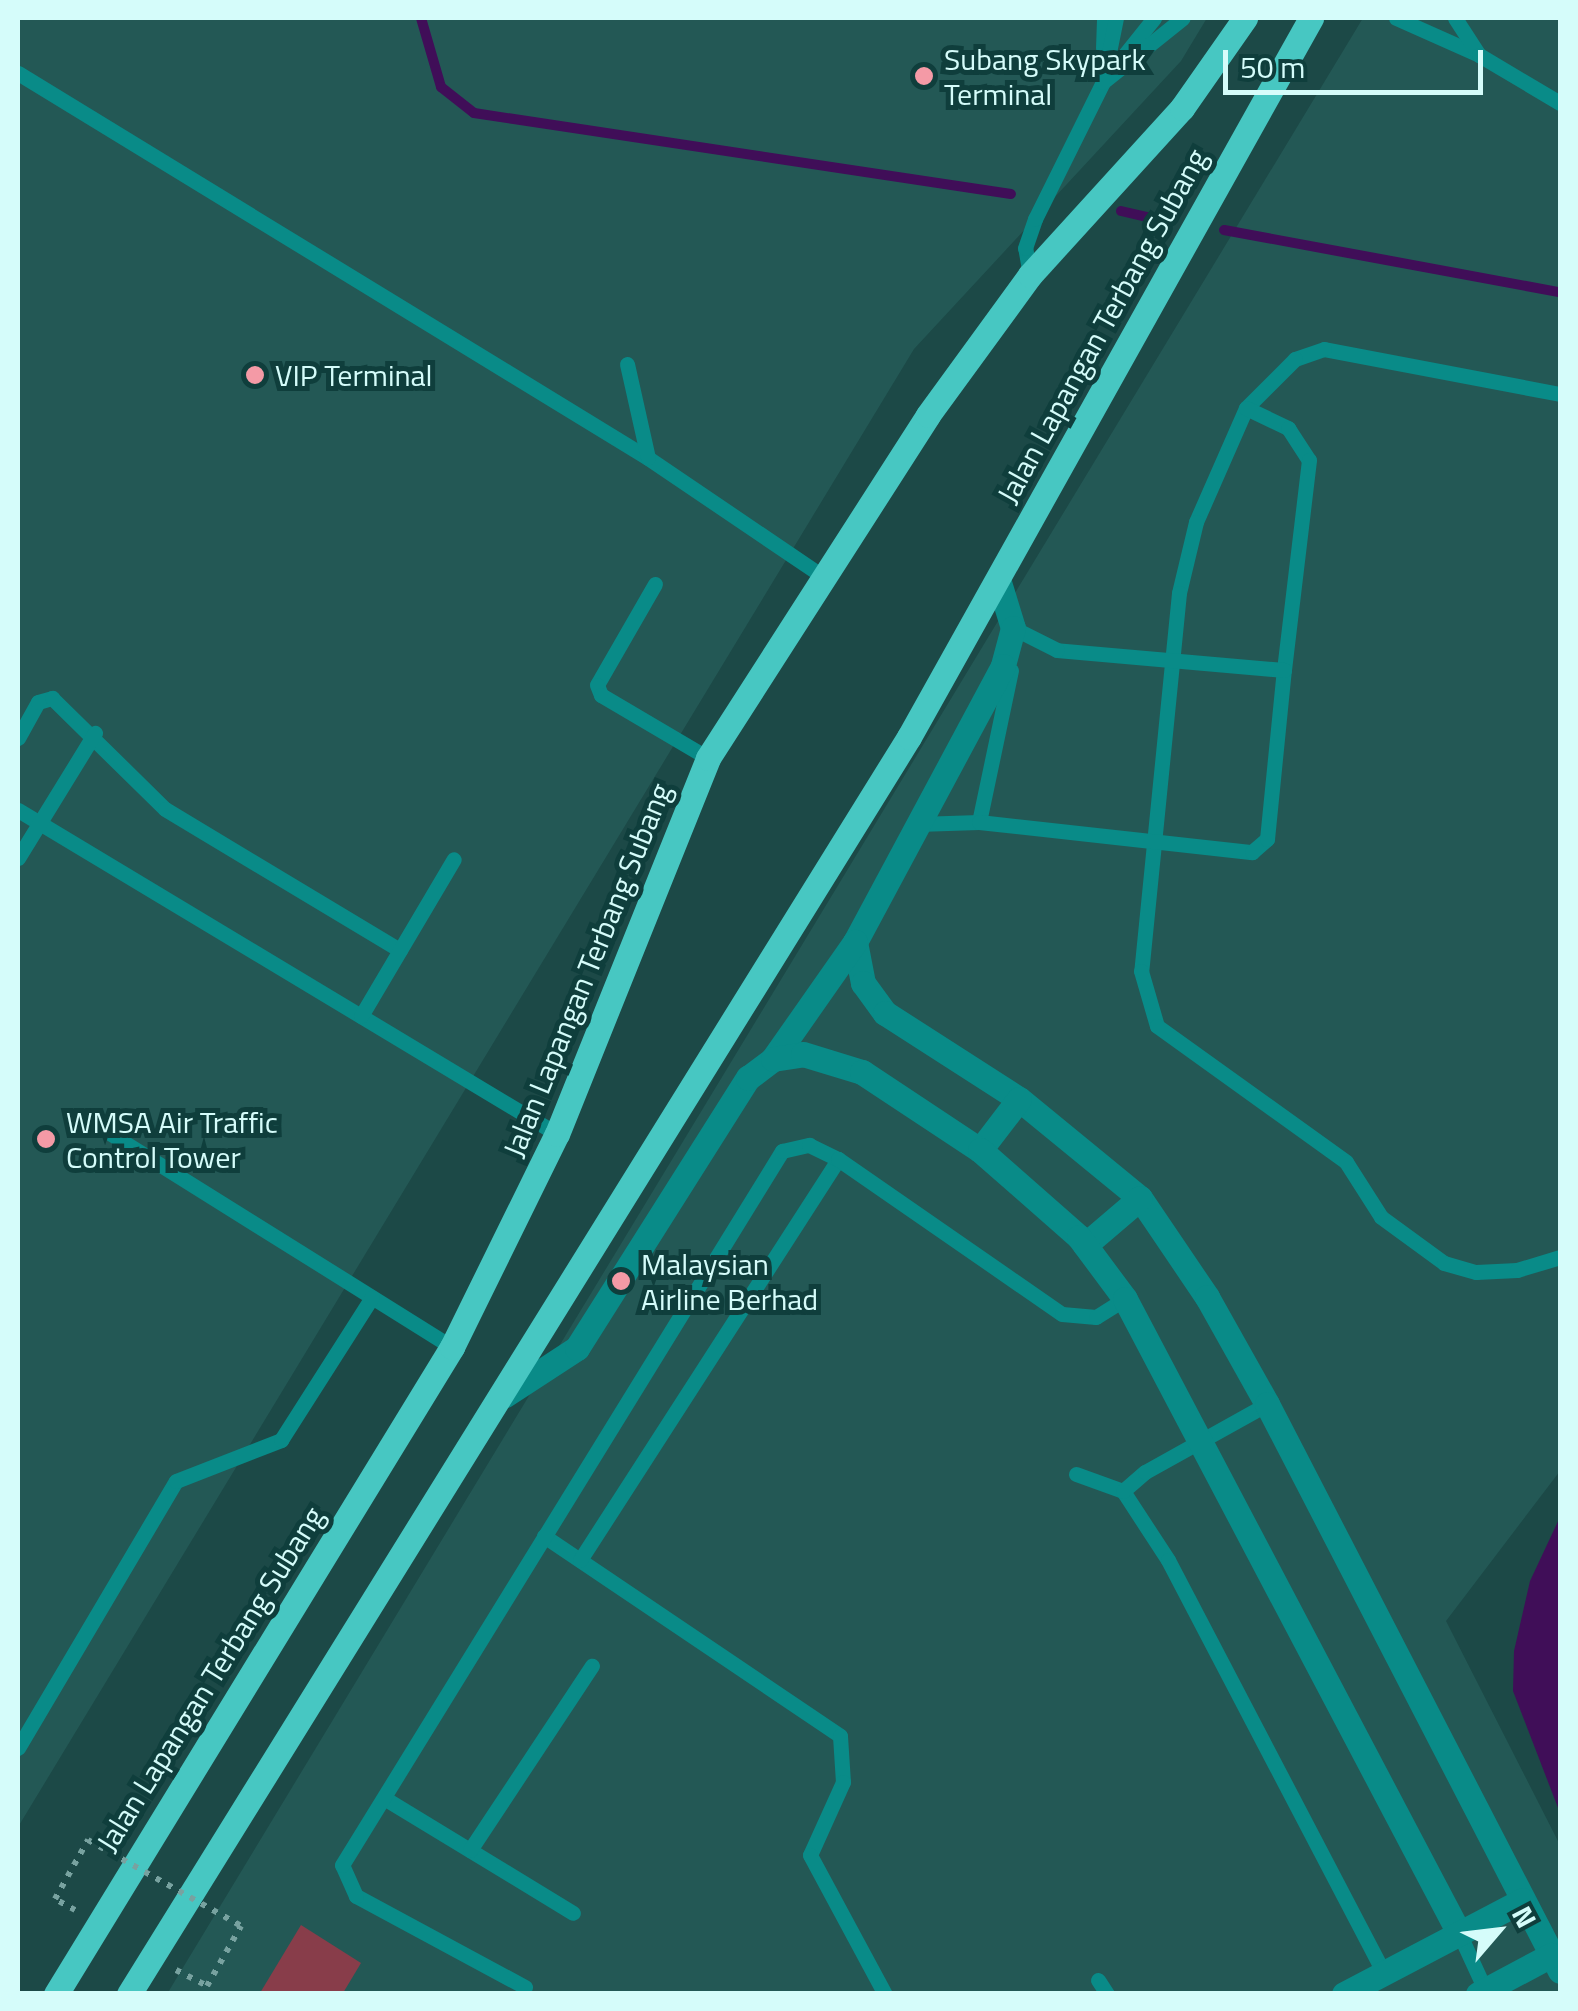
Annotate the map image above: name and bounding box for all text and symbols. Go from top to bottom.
scale bar [1228,30,1488,92]
place label: Subang Skypark Terminal [944,41,1146,112]
text: 50 m [1240,44,1305,90]
marker: Subang Skypark Terminal [913,65,935,87]
street label: Jalan Lapangan Terbang Subang [989,142,1215,510]
place label: VIP Terminal [275,357,433,393]
marker: VIP Terminal [244,364,266,386]
street label: Jalan Lapangan Terbang Subang [495,778,679,1162]
place label: WMSA Air Traffic Control Tower [66,1104,278,1174]
marker: WMSA Air Traffic Control Tower [35,1128,57,1150]
place label: Malaysian Airline Berhad [641,1246,818,1316]
marker: Malaysian Airline Berhad [610,1270,632,1292]
street label: Jalan Lapangan Terbang Subang [89,1500,331,1858]
north arrow [1448,1881,1548,1981]
text: N [1501,1898,1548,1935]

